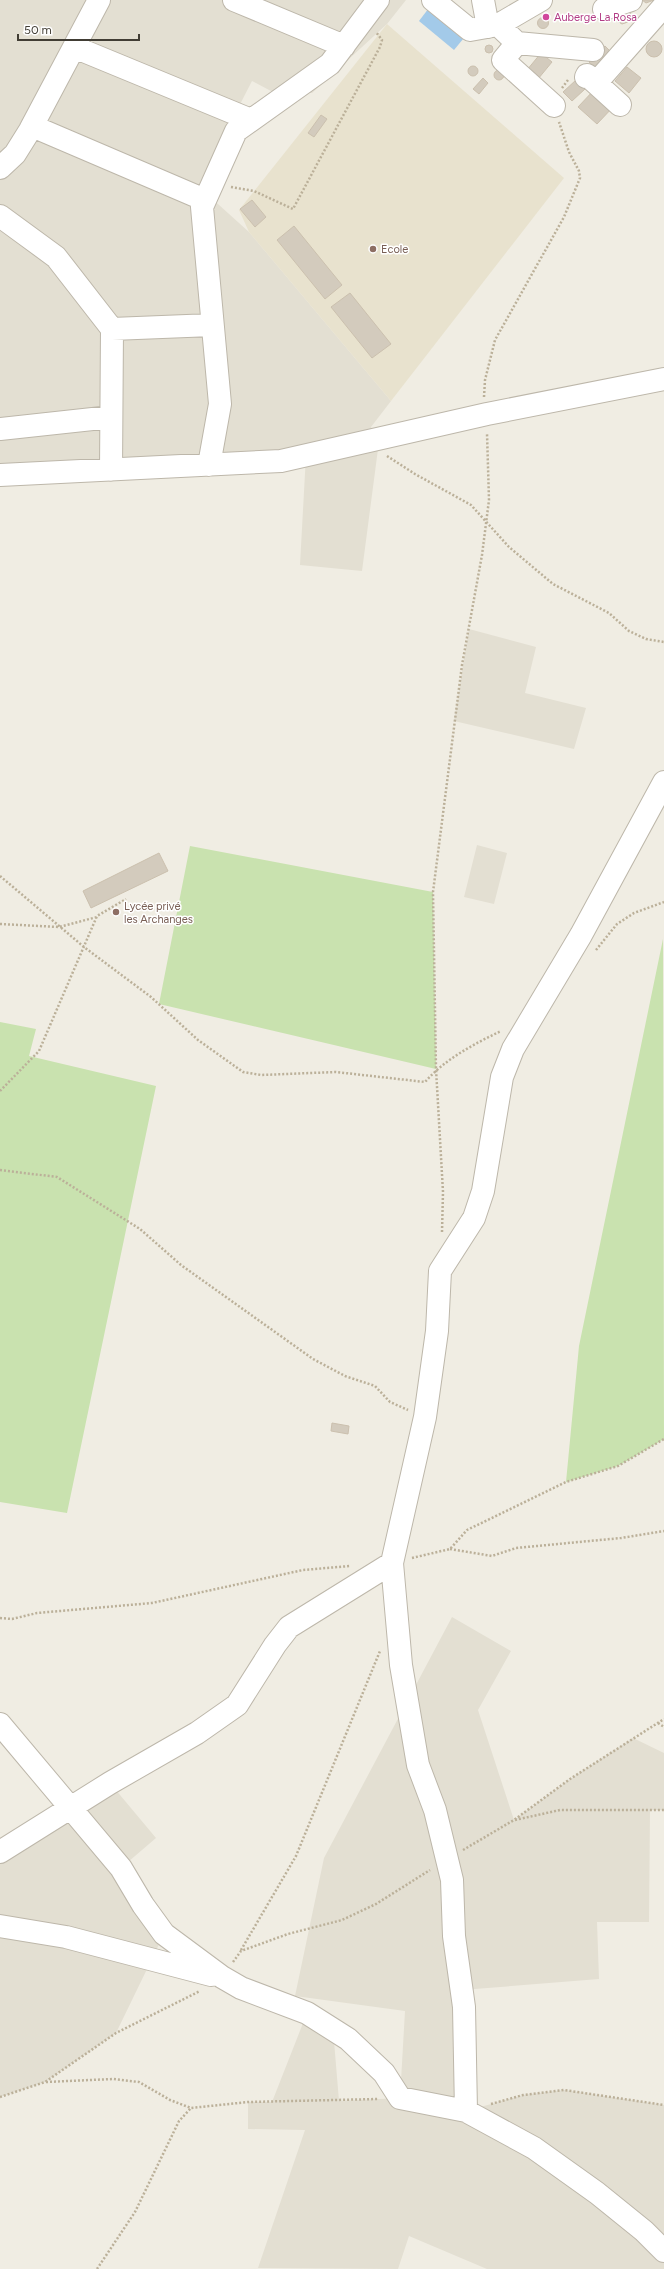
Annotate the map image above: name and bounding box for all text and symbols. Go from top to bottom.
place label: Auberge La Rosa [554,11,637,24]
marker: Auberge La Rosa [541,12,551,22]
scale bar [18,16,139,42]
text: 50 m [24,23,52,37]
place label: Ecole [381,243,408,256]
marker: Ecole [368,244,378,254]
place label: Lycée privé les Archanges [124,900,193,926]
marker: Lycée privé les Archanges [111,907,121,917]

